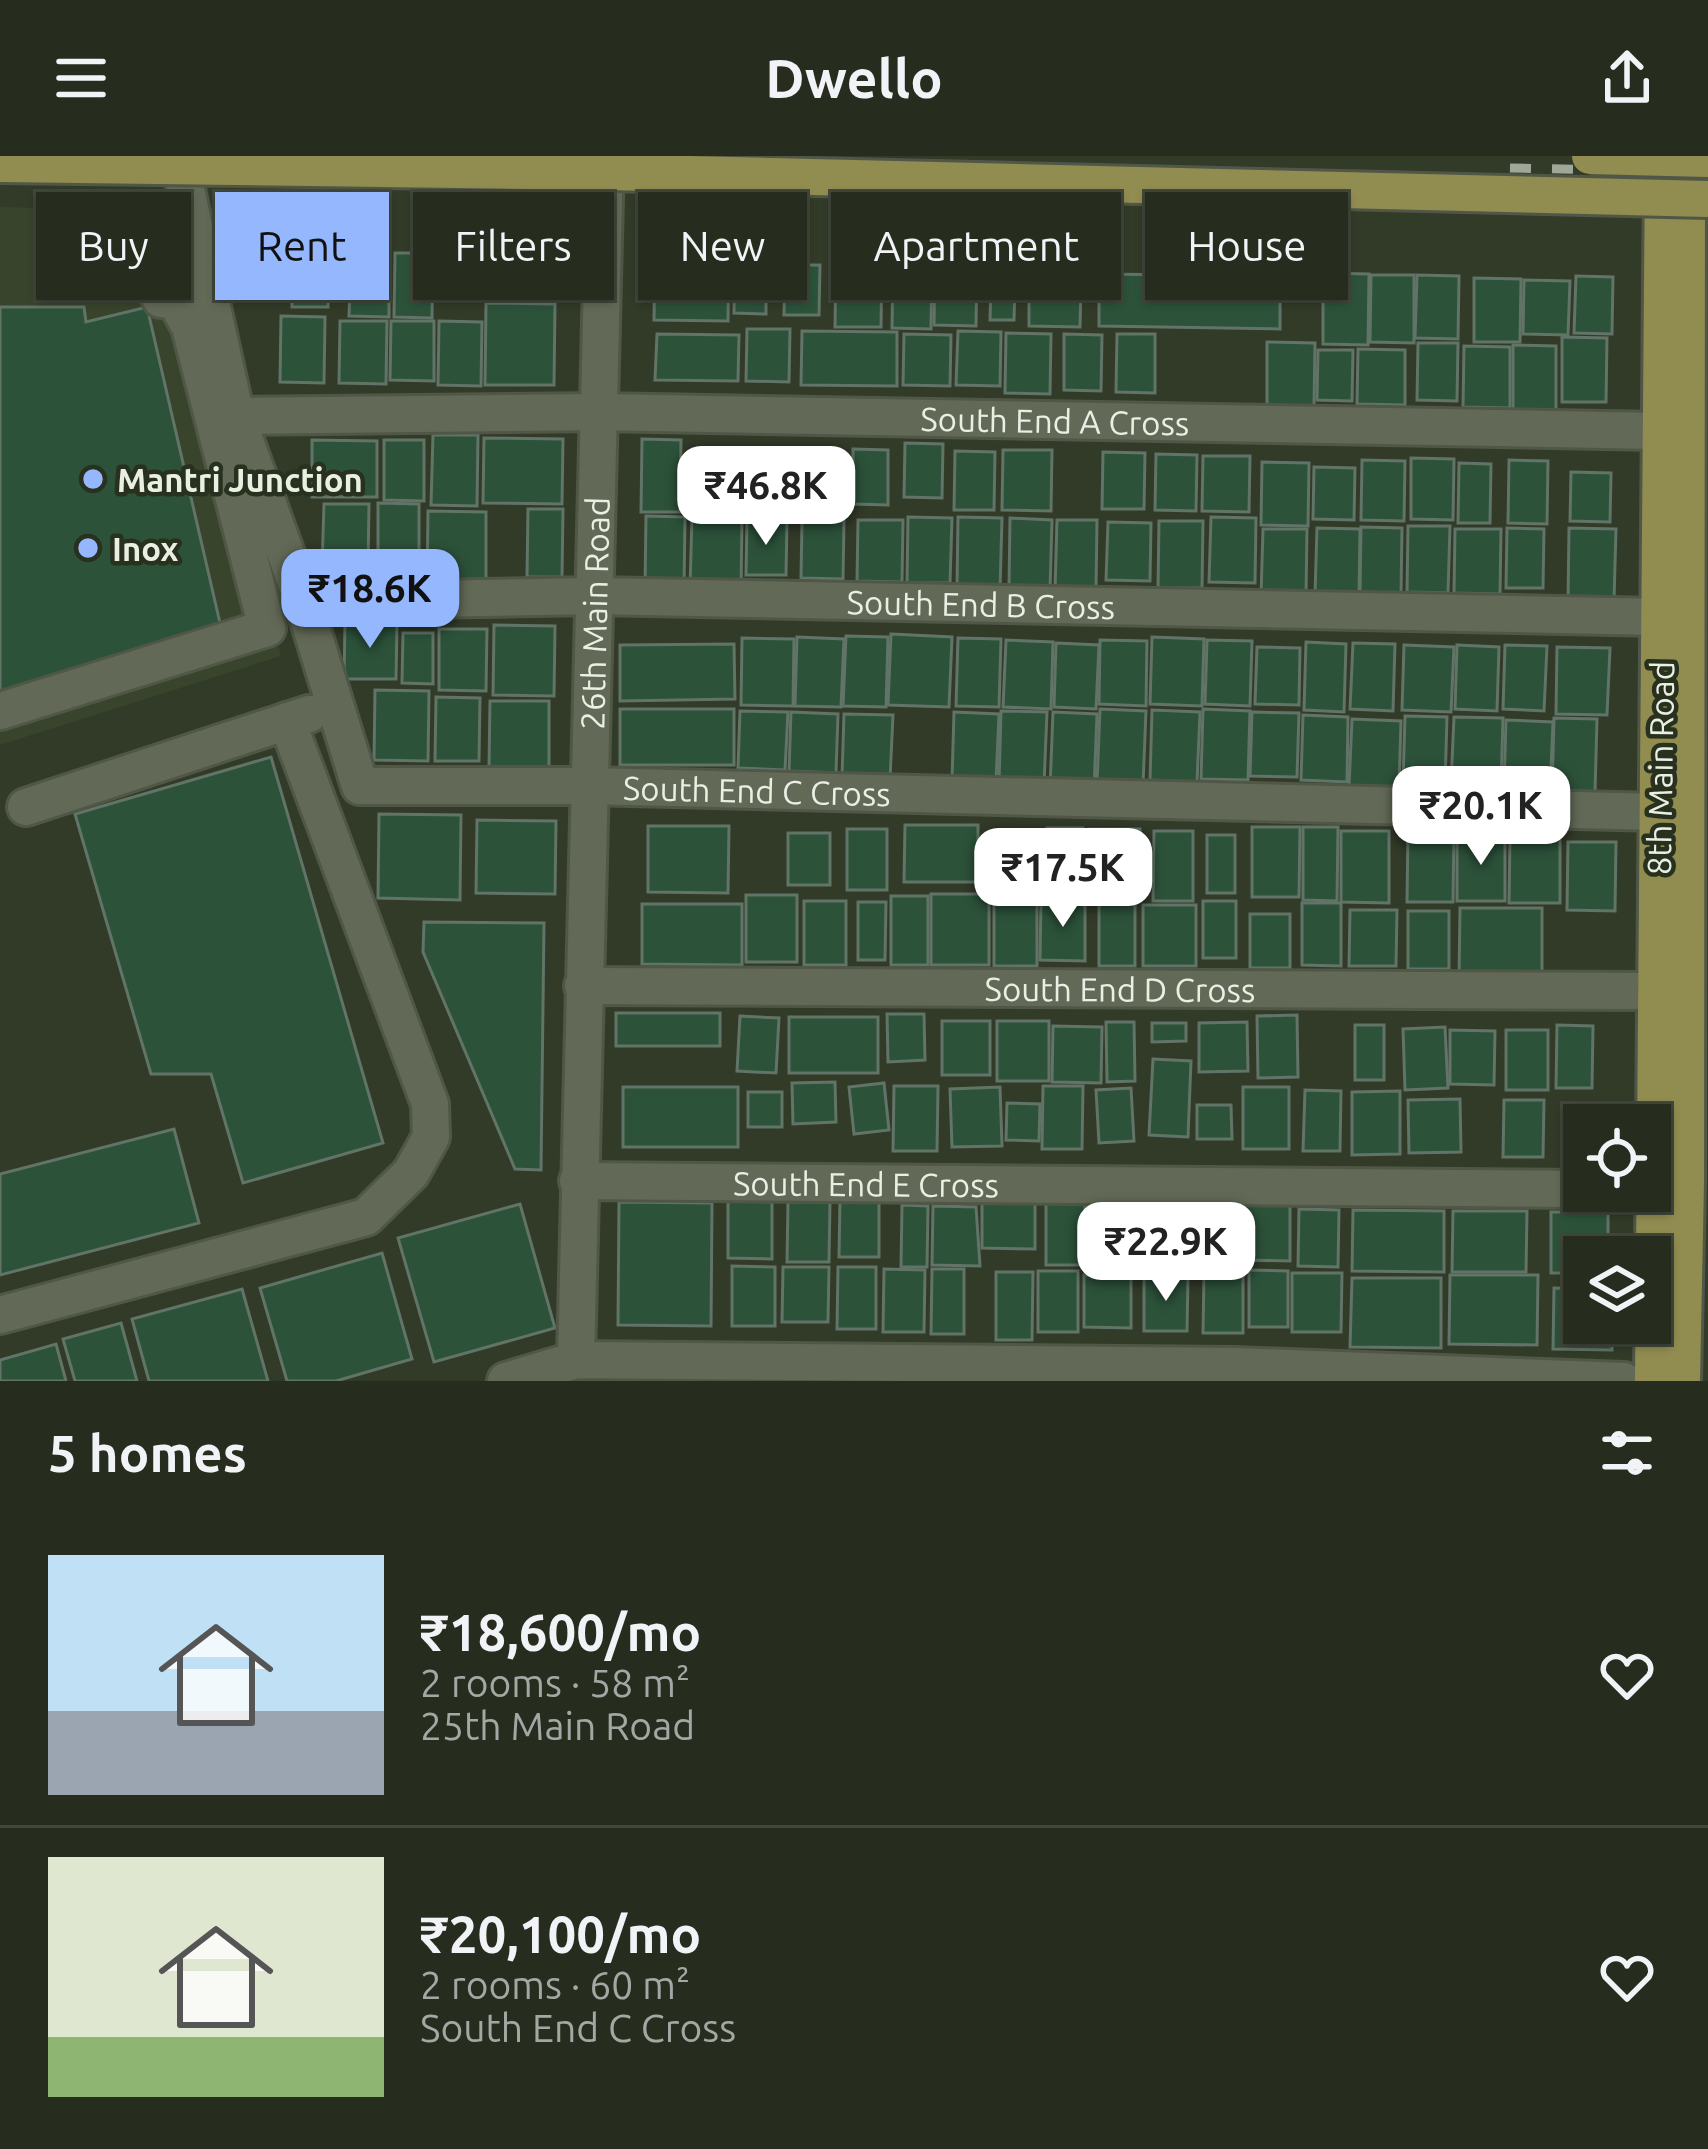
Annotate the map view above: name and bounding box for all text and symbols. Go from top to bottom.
icon: menu [48,45,114,111]
icon: share [1594,45,1660,111]
text: Dwello [765,48,943,108]
chip: Buy [36,192,191,300]
chip: Rent [215,192,389,300]
chip: Filters [413,192,614,300]
chip: New [638,192,807,300]
chip: Apartment [831,192,1121,300]
chip: House [1145,192,1348,300]
street label: South End A Cross [920,399,1190,441]
pin: ₹46.8K [668,446,864,548]
place label: Mantri Junction [117,461,363,498]
text: ₹46.8K [704,463,828,506]
marker: Mantri Junction [80,466,106,492]
street label: 26th Main Road [573,496,615,730]
place label: Inox [112,530,179,567]
marker: Inox [75,535,101,561]
pin: ₹18.6K [272,549,468,651]
text: ₹18.6K [308,566,432,609]
street label: South End B Cross [846,582,1115,625]
street label: 8th Main Road [1640,661,1680,875]
pin: ₹20.1K [1383,766,1579,868]
street label: South End C Cross [623,768,891,812]
text: ₹20.1K [1419,783,1543,826]
pin: ₹17.5K [965,828,1161,930]
text: ₹17.5K [1001,845,1125,888]
street label: South End D Cross [985,969,1255,1008]
map controls [1563,1104,1671,1344]
button: locate [1563,1104,1671,1212]
street label: South End E Cross [733,1164,999,1203]
pin: ₹22.9K [1068,1202,1264,1304]
text: ₹22.9K [1104,1219,1228,1262]
button: layers [1563,1236,1671,1344]
icon: filters [1594,1420,1660,1486]
text: 5 homes [48,1424,247,1482]
icon: home [144,1603,288,1747]
text: ₹18,600/mo [420,1603,701,1661]
icon: heart [1594,1642,1660,1708]
text: 2 rooms · 58 m² [420,1661,690,1704]
text: 25th Main Road [420,1704,695,1747]
icon: home [144,1905,288,2049]
text: ₹20,100/mo [420,1905,701,1963]
icon: heart [1594,1944,1660,2010]
text: 2 rooms · 60 m² [420,1963,690,2006]
text: South End C Cross [420,2006,736,2049]

